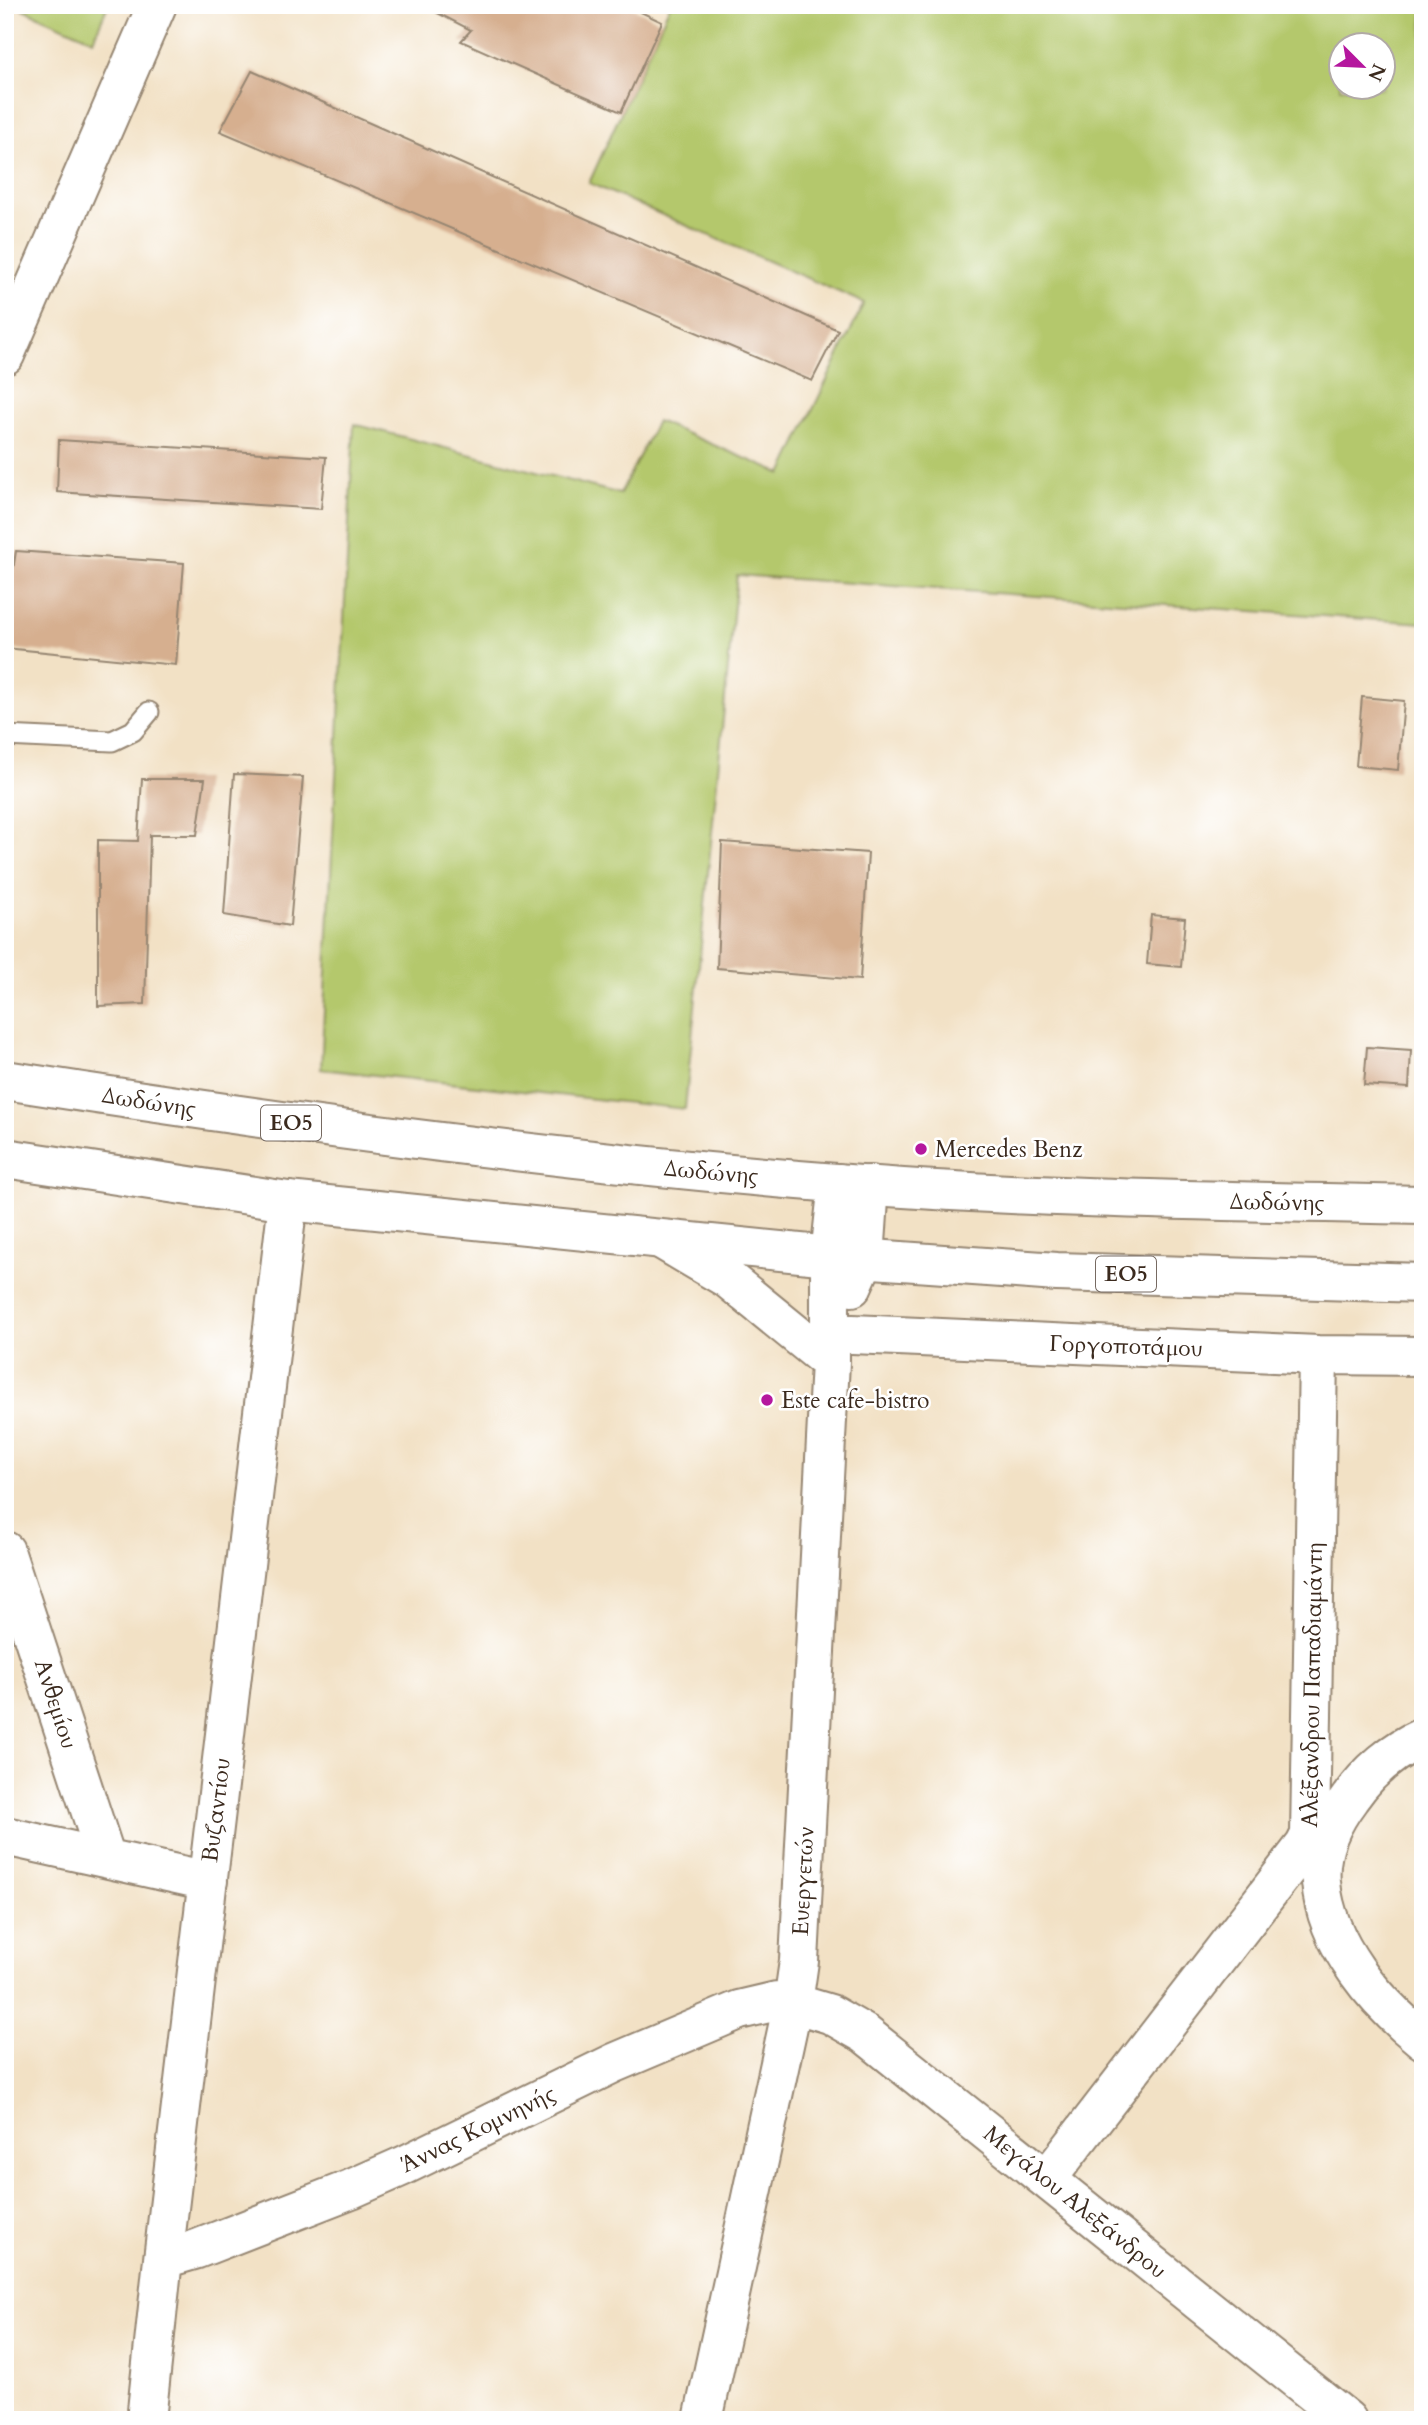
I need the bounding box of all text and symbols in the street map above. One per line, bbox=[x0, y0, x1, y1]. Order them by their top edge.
north arrow bbox=[1326, 32, 1396, 102]
text: N bbox=[1361, 60, 1392, 86]
street label: Δωδώνης bbox=[100, 1079, 198, 1125]
road number: ΕΟ5 bbox=[261, 1106, 321, 1140]
place label: Mercedes Benz bbox=[935, 1134, 1082, 1165]
marker: Mercedes Benz bbox=[913, 1141, 929, 1157]
street label: Δωδώνης bbox=[663, 1152, 760, 1192]
street label: Δωδώνης bbox=[1229, 1186, 1325, 1218]
road number: ΕΟ5 bbox=[1096, 1256, 1156, 1292]
street label: Γοργοποτάμου bbox=[1049, 1328, 1203, 1364]
place label: Este cafe-bistro bbox=[781, 1385, 930, 1416]
marker: Este cafe-bistro bbox=[759, 1392, 775, 1408]
street label: Αλέξανδρου Παπαδιαμάντη bbox=[1294, 1542, 1330, 1828]
street label: Ανθεμίου bbox=[27, 1655, 85, 1753]
street label: Βυζαντίου bbox=[194, 1756, 238, 1864]
street label: Ευεργετών bbox=[785, 1826, 821, 1936]
street label: Άννας Κομνηνής bbox=[395, 2078, 561, 2180]
street label: Μεγάλου Αλεξάνδρου bbox=[977, 2118, 1173, 2286]

